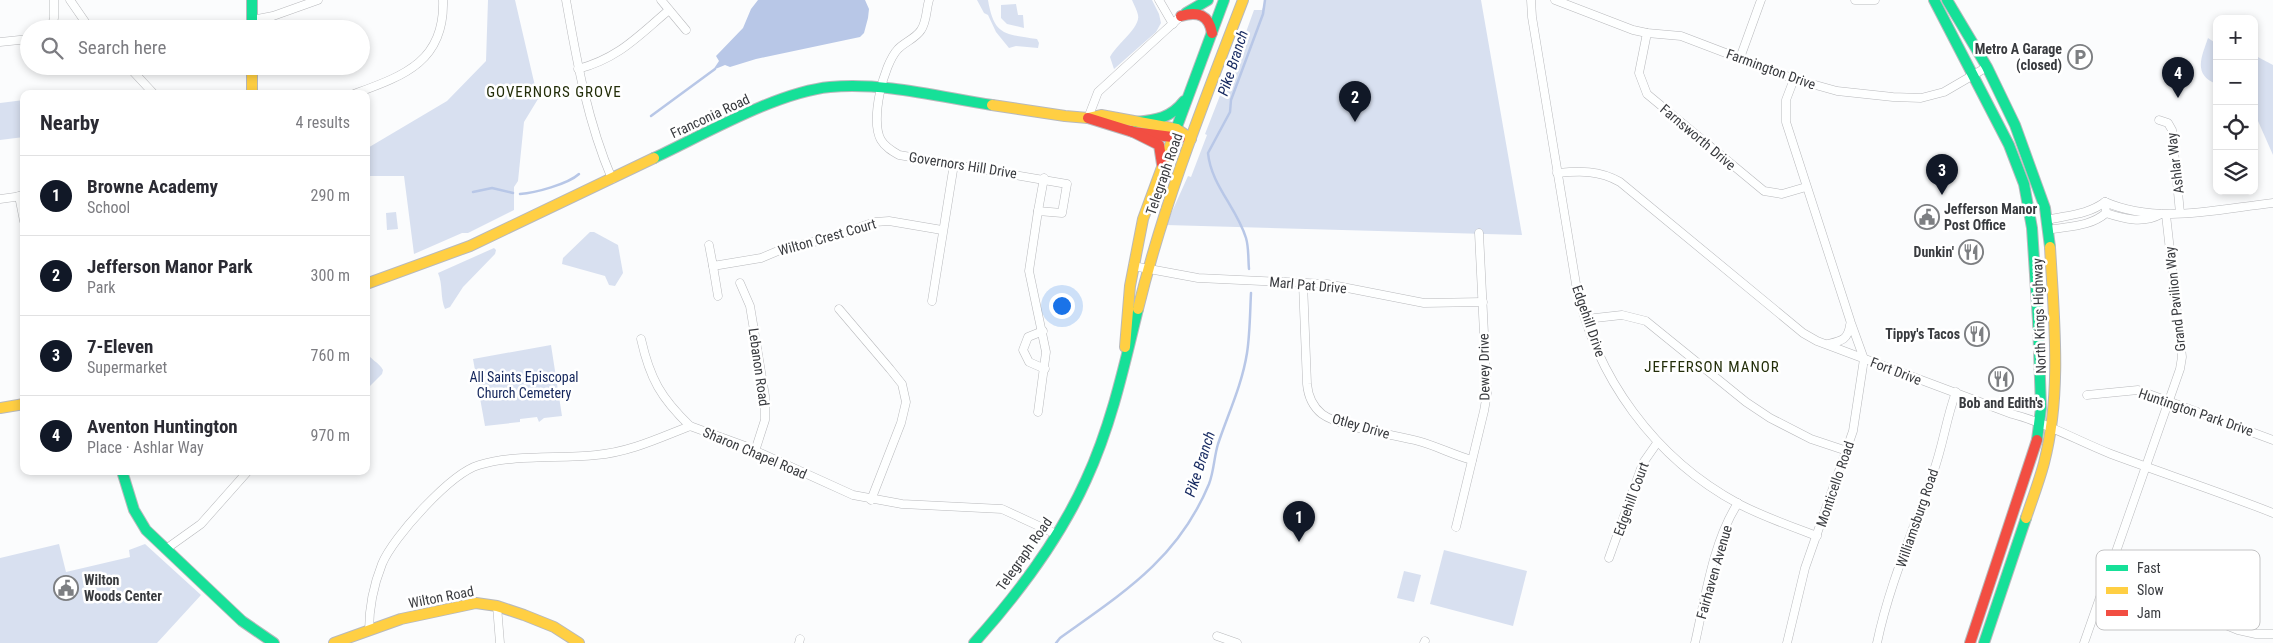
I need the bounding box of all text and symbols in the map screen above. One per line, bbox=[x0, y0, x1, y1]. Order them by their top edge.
map controls bbox=[2213, 15, 2258, 195]
button: + bbox=[2213, 15, 2258, 60]
search box bbox=[20, 20, 370, 75]
water label: Pike Branch bbox=[1214, 28, 1252, 98]
icon: search bbox=[38, 34, 66, 62]
text: Search here bbox=[78, 36, 166, 59]
place label: Metro A Garage (closed) bbox=[1975, 41, 2062, 74]
parking icon: Metro A Garage (closed) bbox=[2067, 44, 2093, 70]
street label: Farmington Drive bbox=[1724, 45, 1818, 93]
pin: 4 bbox=[2162, 57, 2194, 98]
button: − bbox=[2213, 60, 2258, 105]
pin: 2 bbox=[1339, 81, 1371, 122]
district label: GOVERNORS GROVE bbox=[486, 83, 622, 101]
street label: Franconia Road bbox=[668, 91, 752, 141]
street label: Farnsworth Drive bbox=[1657, 101, 1739, 173]
button: locate bbox=[2213, 105, 2258, 150]
text: Nearby bbox=[40, 111, 99, 135]
text: 4 results bbox=[295, 113, 350, 132]
street label: Telegraph Road bbox=[1143, 131, 1185, 217]
street label: Ashlar Way bbox=[2163, 131, 2187, 194]
street label: Governors Hill Drive bbox=[908, 149, 1019, 182]
button: layers bbox=[2213, 150, 2258, 195]
pin: 3 bbox=[1926, 154, 1958, 195]
text: Browne Academy bbox=[87, 175, 218, 198]
text: 1 bbox=[52, 186, 60, 205]
text: 290 m bbox=[311, 186, 350, 205]
text: School bbox=[87, 198, 130, 217]
place label: Jefferson Manor Post Office bbox=[1944, 201, 2037, 233]
public building icon: Jefferson Manor Post Office bbox=[1914, 204, 1940, 230]
street label: Wilton Crest Court bbox=[776, 215, 878, 259]
restaurant icon: Dunkin' bbox=[1958, 239, 1984, 265]
place label: Dunkin' bbox=[1913, 244, 1954, 260]
street label: Grand Pavilion Way bbox=[2162, 245, 2188, 352]
text: Jefferson Manor Park bbox=[87, 255, 253, 278]
street label: North Kings Highway bbox=[2029, 258, 2049, 374]
text: 2 bbox=[52, 266, 60, 285]
text: 300 m bbox=[311, 266, 350, 285]
street label: Marl Pat Drive bbox=[1269, 274, 1348, 296]
text: Park bbox=[87, 278, 116, 297]
street label: Edgehill Drive bbox=[1569, 283, 1609, 359]
your location bbox=[1049, 293, 1075, 319]
restaurant icon: Tippy's Tacos bbox=[1964, 321, 1990, 347]
place label: Tippy's Tacos bbox=[1885, 326, 1960, 342]
street label: Lebanon Road bbox=[746, 327, 772, 407]
street label: Dewey Drive bbox=[1475, 333, 1493, 401]
text: 7-Eleven bbox=[87, 335, 153, 358]
text: 3 bbox=[52, 346, 60, 365]
text: 760 m bbox=[311, 346, 350, 365]
street label: Fort Drive bbox=[1868, 354, 1924, 388]
text: Supermarket bbox=[87, 358, 167, 377]
district label: JEFFERSON MANOR bbox=[1644, 358, 1780, 376]
restaurant icon: Bob and Edith's bbox=[1988, 366, 2014, 392]
park label: All Saints Episcopal Church Cemetery bbox=[469, 369, 579, 401]
street label: Huntington Park Drive bbox=[2136, 385, 2256, 439]
place label: Bob and Edith's bbox=[1959, 395, 2043, 411]
street label: Otley Drive bbox=[1330, 410, 1392, 442]
text: Aventon Huntington bbox=[87, 415, 238, 438]
street label: Sharon Chapel Road bbox=[701, 424, 809, 482]
text: 4 bbox=[52, 426, 60, 445]
text: 970 m bbox=[311, 426, 350, 445]
water label: Pike Branch bbox=[1181, 429, 1219, 499]
text: Place · Ashlar Way bbox=[87, 438, 204, 457]
street label: Monticello Road bbox=[1813, 439, 1857, 529]
street label: Edgehill Court bbox=[1610, 460, 1652, 538]
street label: Williamsburg Road bbox=[1893, 467, 1941, 569]
pin: 1 bbox=[1283, 501, 1315, 542]
street label: Telegraph Road bbox=[993, 514, 1055, 594]
street label: Fairhaven Avenue bbox=[1693, 523, 1735, 621]
legend bbox=[2096, 550, 2260, 630]
text: Fast bbox=[2137, 560, 2161, 576]
place label: Wilton Woods Center bbox=[84, 572, 162, 604]
public building icon: Wilton Woods Center bbox=[53, 575, 79, 601]
text: Slow bbox=[2137, 582, 2164, 598]
street label: Wilton Road bbox=[407, 583, 475, 611]
text: Jam bbox=[2137, 605, 2161, 621]

